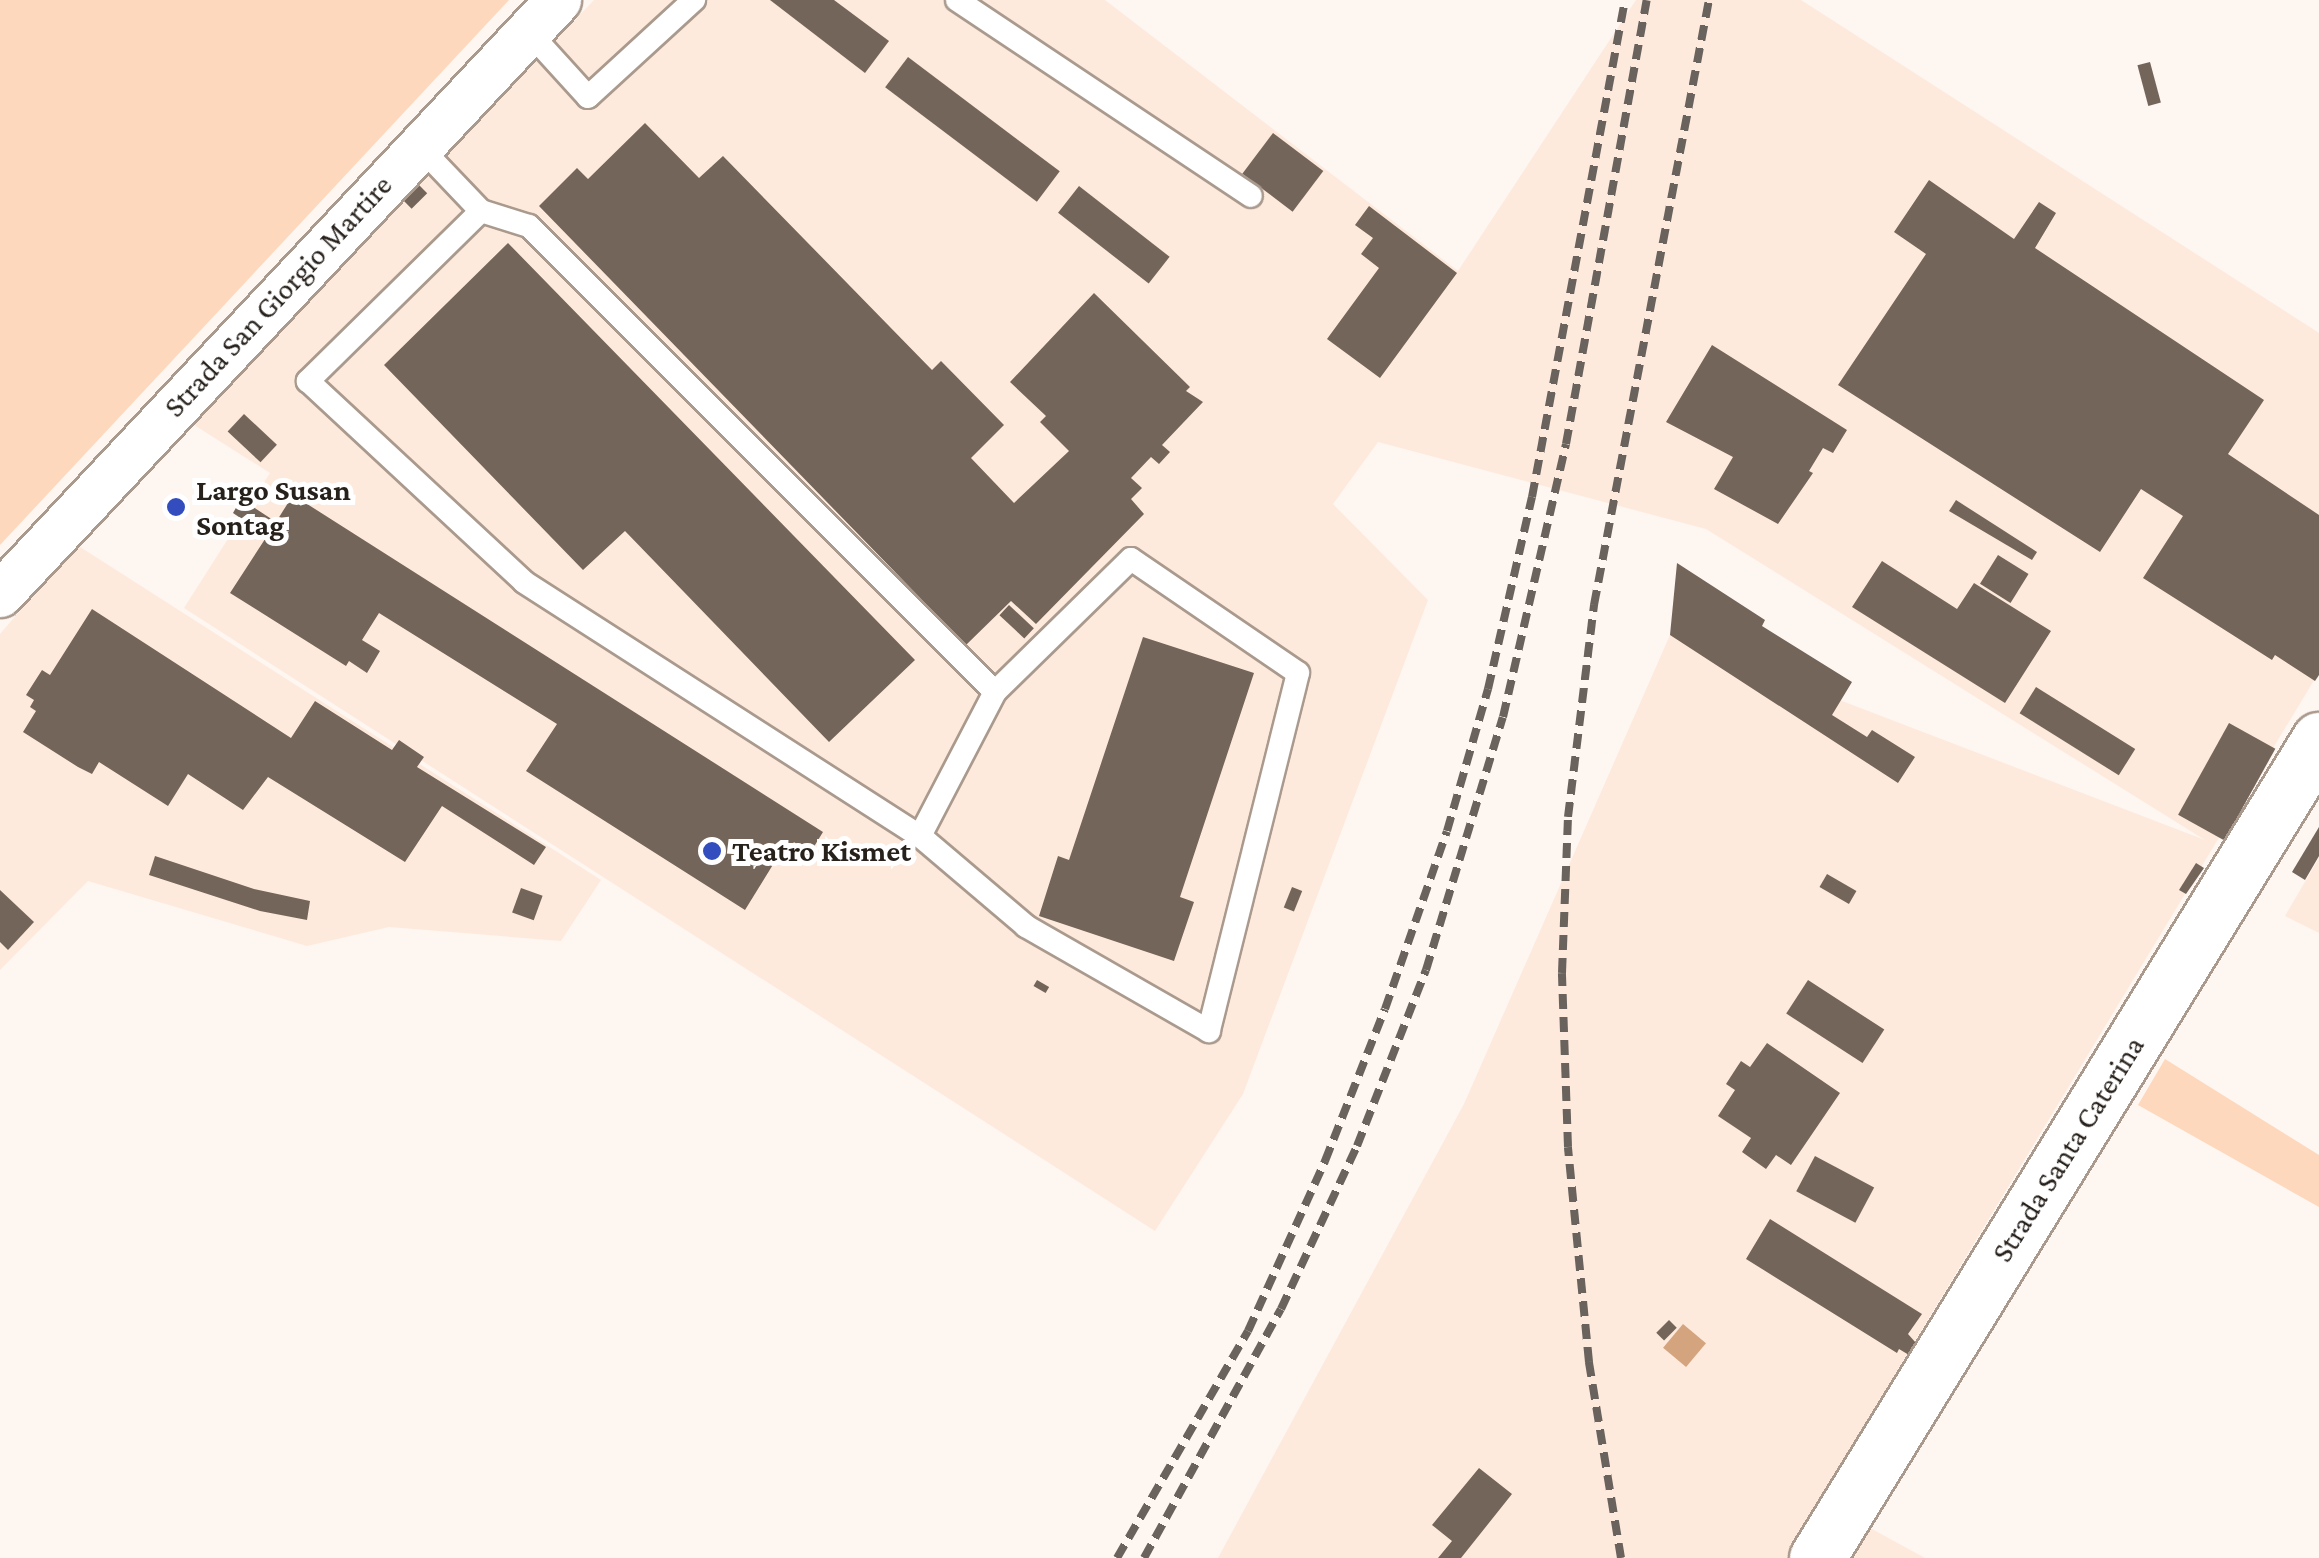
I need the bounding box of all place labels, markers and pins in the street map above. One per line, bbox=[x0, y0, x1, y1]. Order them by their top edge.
place label: Largo Susan Sontag bbox=[196, 472, 351, 542]
marker: Largo Susan Sontag bbox=[165, 496, 187, 518]
place label: Teatro Kismet bbox=[732, 833, 911, 869]
marker: Teatro Kismet bbox=[701, 840, 723, 862]

